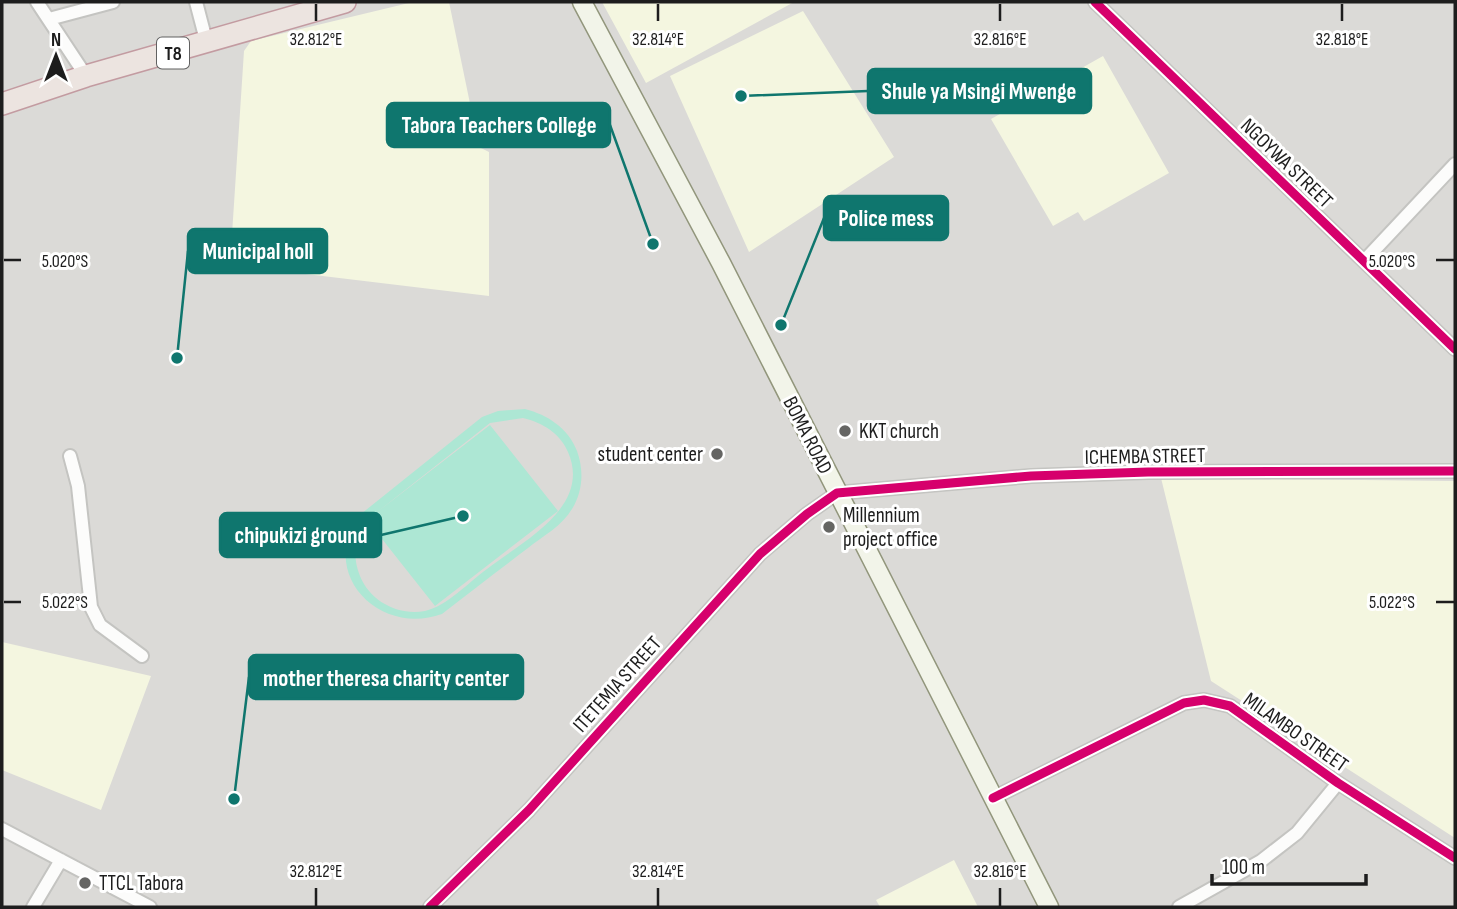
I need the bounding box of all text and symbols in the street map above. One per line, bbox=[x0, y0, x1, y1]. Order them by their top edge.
north arrow bbox=[21, 21, 91, 91]
text: N bbox=[51, 29, 61, 52]
text: 32.812°E bbox=[290, 29, 342, 50]
text: 32.814°E bbox=[632, 29, 684, 50]
text: 32.816°E bbox=[973, 29, 1027, 50]
text: 32.818°E bbox=[1316, 29, 1368, 50]
road number: T8 bbox=[157, 38, 189, 68]
callout: Shule ya Msingi Mwenge bbox=[868, 69, 1091, 113]
text: Shule ya Msingi Mwenge bbox=[882, 78, 1076, 106]
callout: Tabora Teachers College bbox=[387, 103, 610, 147]
text: Tabora Teachers College bbox=[402, 112, 596, 140]
street label: NGOYWA STREET bbox=[1235, 113, 1338, 214]
callout: Police mess bbox=[824, 196, 948, 240]
text: Police mess bbox=[838, 205, 934, 233]
callout: Municipal holl bbox=[188, 229, 327, 273]
text: Municipal holl bbox=[202, 238, 314, 266]
text: 5.020°S bbox=[42, 251, 89, 272]
text: 5.020°S bbox=[1369, 251, 1416, 272]
street label: BOMA ROAD bbox=[777, 392, 838, 478]
place label: KKT church bbox=[859, 419, 939, 444]
marker: KKT church bbox=[837, 423, 853, 439]
place label: student center bbox=[598, 442, 703, 467]
street label: ICHEMBA STREET bbox=[1084, 443, 1206, 470]
marker: student center bbox=[709, 446, 725, 462]
place label: Millennium project office bbox=[843, 503, 938, 552]
callout: chipukizi ground bbox=[220, 513, 381, 557]
marker: Millennium project office bbox=[821, 519, 837, 535]
text: chipukizi ground bbox=[235, 522, 368, 550]
text: 5.022°S bbox=[42, 592, 88, 613]
text: 5.022°S bbox=[1369, 592, 1415, 613]
street label: ITETEMIA STREET bbox=[568, 631, 667, 737]
callout: mother theresa charity center bbox=[249, 655, 523, 699]
text: mother theresa charity center bbox=[263, 665, 509, 693]
street label: MILAMBO STREET bbox=[1239, 687, 1353, 778]
scale bar bbox=[1212, 842, 1366, 886]
text: 100 m bbox=[1222, 855, 1265, 880]
text: 32.812°E bbox=[290, 861, 342, 882]
text: 32.814°E bbox=[632, 861, 684, 882]
text: 32.816°E bbox=[973, 861, 1027, 882]
place label: TTCL Tabora bbox=[99, 871, 184, 896]
marker: TTCL Tabora bbox=[77, 875, 93, 891]

